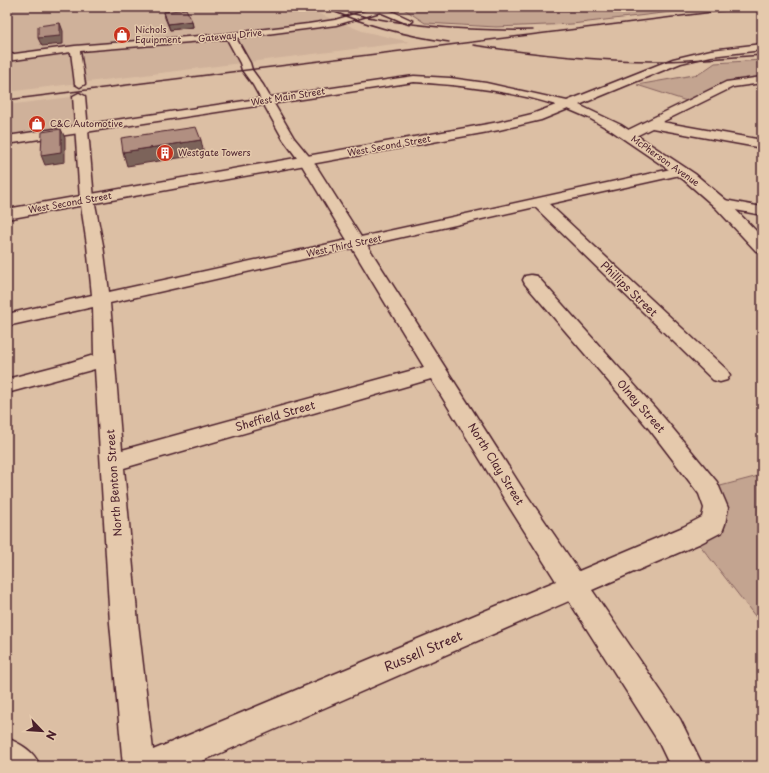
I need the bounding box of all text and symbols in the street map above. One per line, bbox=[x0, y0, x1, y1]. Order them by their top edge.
place label: Nichols Equipment bbox=[135, 22, 182, 46]
shop icon: Nichols Equipment bbox=[112, 25, 132, 45]
street label: Gateway Drive bbox=[197, 25, 263, 45]
street label: West Main Street bbox=[250, 83, 326, 109]
shop icon: C&C Automotive bbox=[27, 114, 47, 134]
place label: C&C Automotive bbox=[50, 116, 123, 130]
street label: West Second Street bbox=[346, 131, 432, 159]
street label: McPherson Avenue bbox=[629, 131, 703, 189]
building icon: Westgate Towers bbox=[155, 143, 175, 163]
place label: Westgate Towers bbox=[178, 145, 251, 159]
street label: West Second Street bbox=[27, 188, 113, 216]
street label: West Third Street bbox=[305, 230, 383, 260]
street label: Phillips Street bbox=[597, 257, 662, 321]
street label: Olney Street bbox=[613, 375, 670, 437]
street label: Sheffield Street bbox=[233, 396, 317, 435]
street label: North Clay Street bbox=[464, 419, 529, 509]
street label: North Benton Street bbox=[101, 428, 126, 537]
street label: Russell Street bbox=[381, 625, 465, 676]
north arrow bbox=[22, 711, 62, 751]
text: N bbox=[42, 728, 61, 743]

